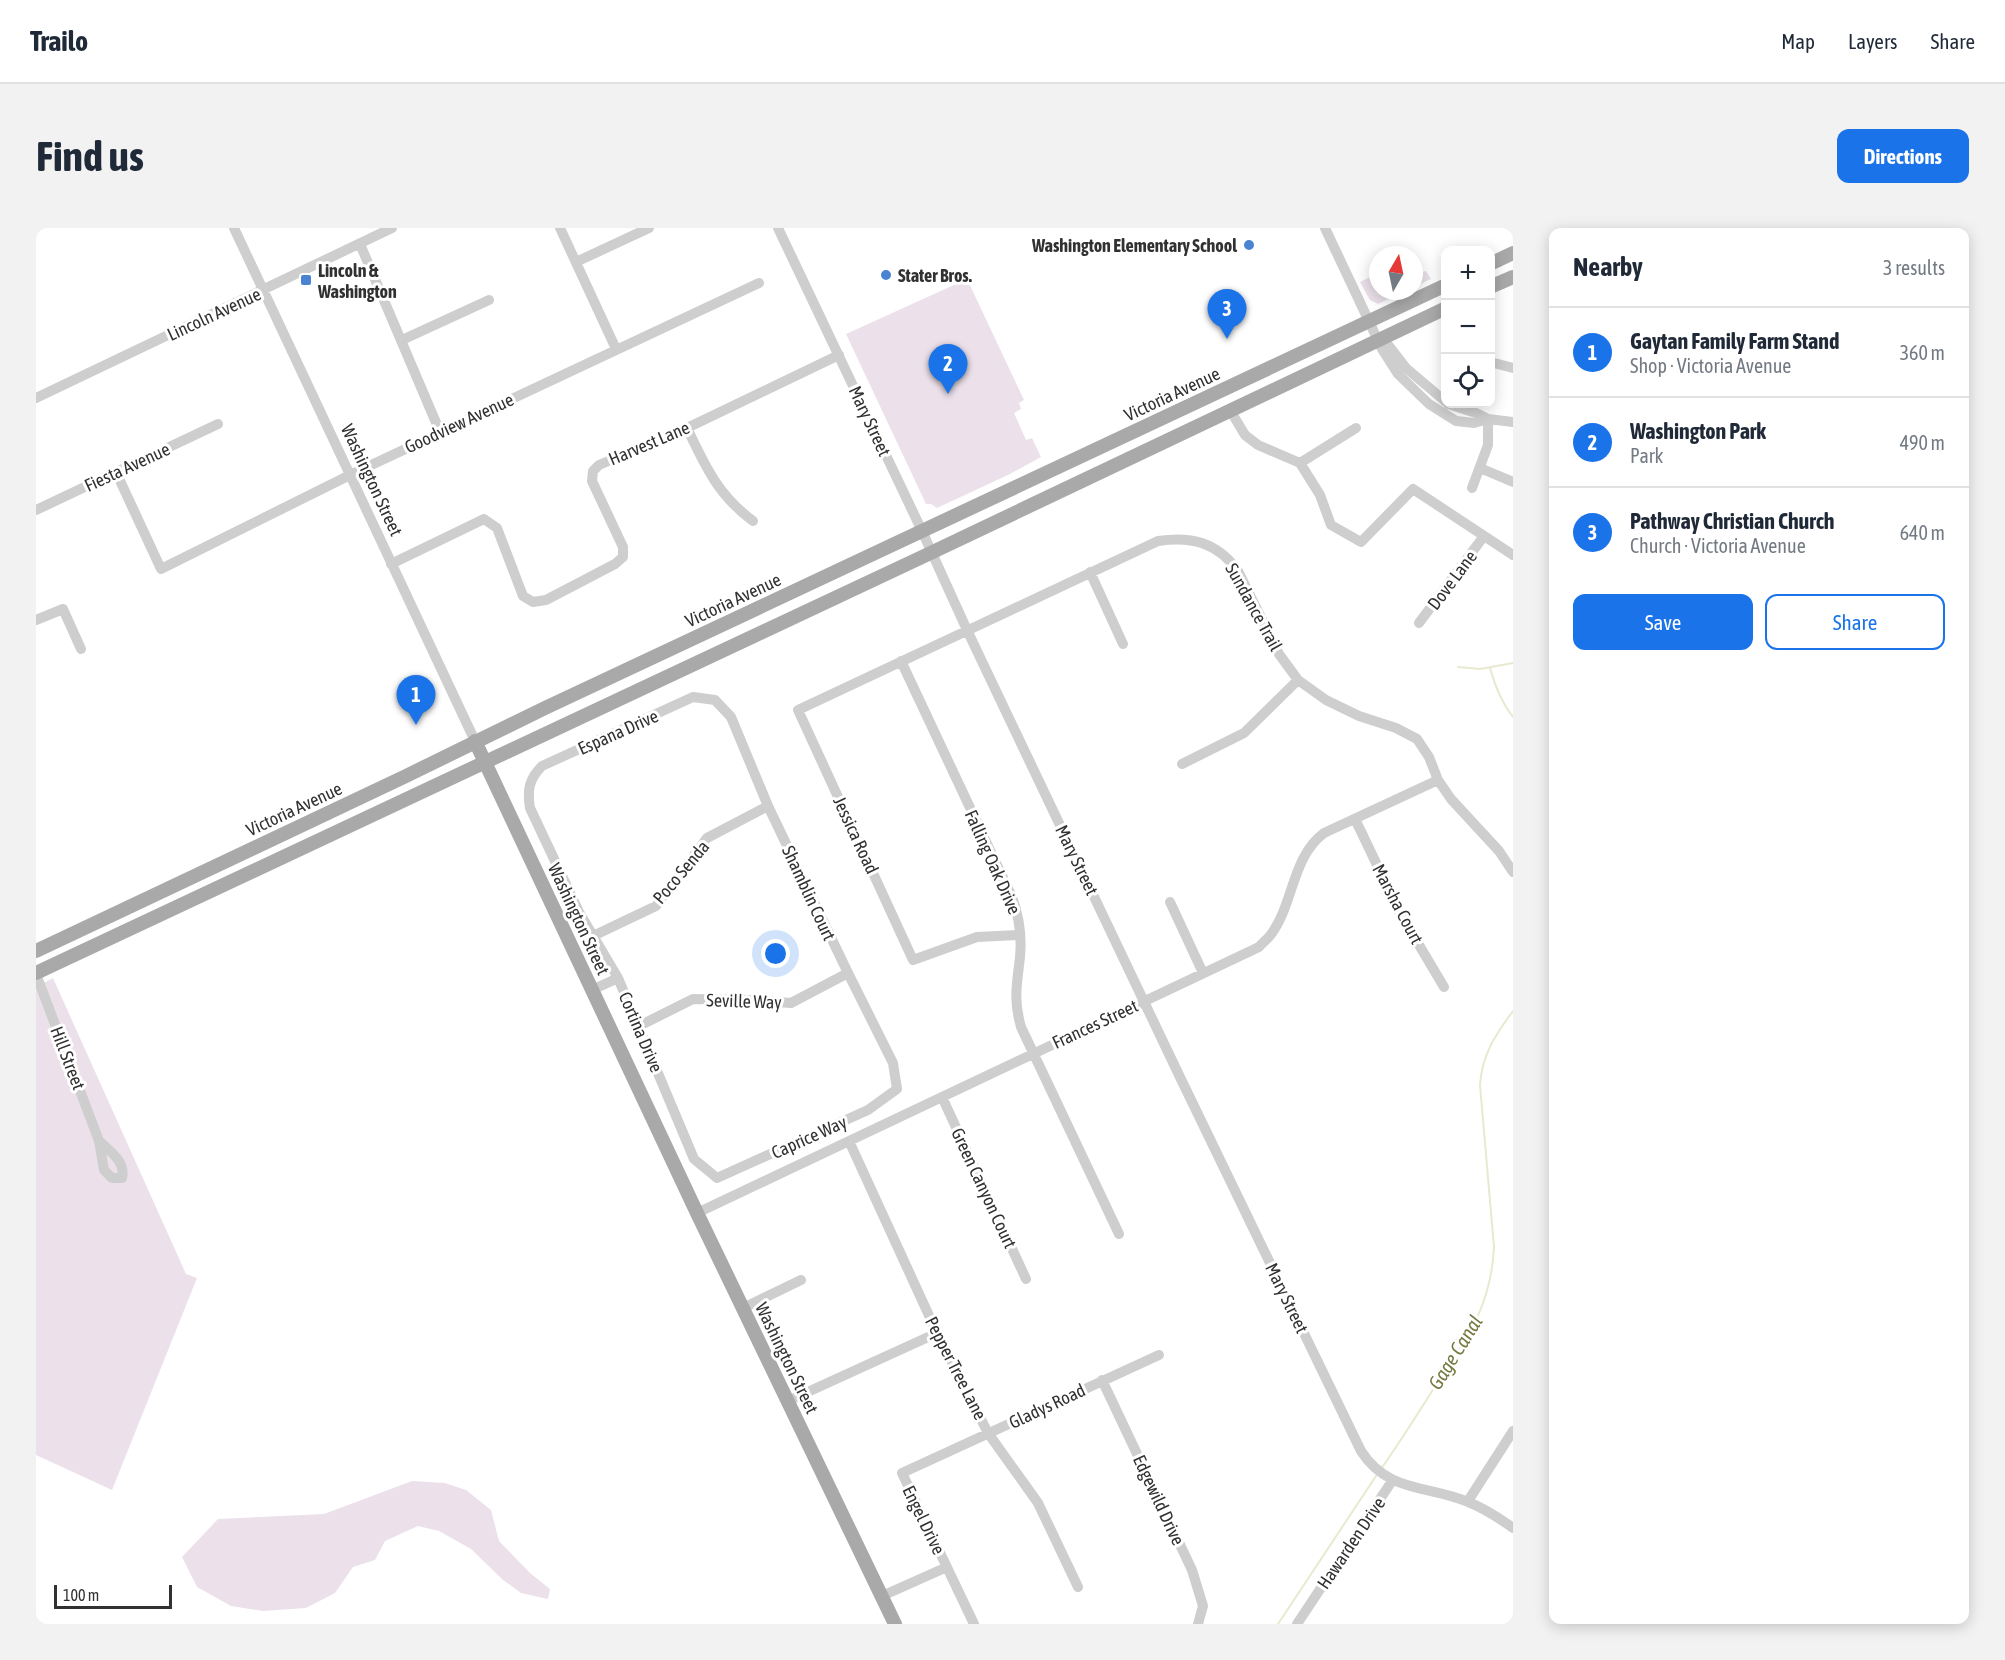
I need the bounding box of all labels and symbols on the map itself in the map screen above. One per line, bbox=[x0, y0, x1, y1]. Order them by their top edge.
place label: Washington Elementary School bbox=[1031, 235, 1237, 256]
marker: Washington Elementary School bbox=[1242, 238, 1256, 252]
north arrow bbox=[1369, 246, 1423, 300]
place label: Lincoln & Washington bbox=[317, 260, 397, 302]
place label: Stater Bros. bbox=[898, 265, 972, 286]
marker: Stater Bros. bbox=[879, 268, 893, 282]
marker: Lincoln & Washington bbox=[299, 273, 313, 287]
street label: Lincoln Avenue bbox=[164, 283, 264, 345]
pin: 3 bbox=[1208, 290, 1246, 339]
pin: 2 bbox=[928, 344, 968, 394]
street label: Victoria Avenue bbox=[1121, 363, 1223, 425]
street label: Mary Street bbox=[845, 383, 895, 459]
street label: Goodview Avenue bbox=[401, 389, 517, 457]
street label: Harvest Lane bbox=[605, 417, 693, 469]
street label: Washington Street bbox=[337, 421, 407, 539]
street label: Fiesta Avenue bbox=[81, 438, 173, 496]
street label: Dove Lane bbox=[1423, 546, 1481, 614]
street label: Sundance Trail bbox=[1221, 560, 1287, 655]
street label: Victoria Avenue bbox=[682, 569, 784, 631]
pin: 1 bbox=[396, 676, 436, 725]
street label: Espana Drive bbox=[575, 705, 661, 759]
street label: Victoria Avenue bbox=[243, 778, 345, 840]
street label: Jessica Road bbox=[829, 793, 883, 877]
street label: Falling Oak Drive bbox=[961, 807, 1025, 917]
street label: Mary Street bbox=[1051, 822, 1103, 898]
street label: Poco Senda bbox=[649, 836, 713, 908]
street label: Shamblin Court bbox=[778, 842, 840, 944]
street label: Washington Street bbox=[544, 860, 614, 978]
street label: Marsha Court bbox=[1368, 861, 1428, 947]
your location bbox=[761, 939, 790, 968]
street label: Cortina Drive bbox=[615, 989, 667, 1075]
street label: Seville Way bbox=[706, 989, 782, 1013]
street label: Frances Street bbox=[1049, 995, 1141, 1053]
street label: Hill Street bbox=[46, 1023, 90, 1093]
street label: Caprice Way bbox=[768, 1111, 850, 1163]
street label: Green Canyon Court bbox=[947, 1125, 1021, 1251]
street label: Mary Street bbox=[1261, 1260, 1313, 1336]
street label: Washington Street bbox=[751, 1299, 823, 1417]
water label: Gage Canal bbox=[1423, 1311, 1487, 1393]
street label: Pepper Tree Lane bbox=[921, 1313, 991, 1423]
street label: Gladys Road bbox=[1005, 1379, 1089, 1433]
street label: Edgewild Drive bbox=[1129, 1452, 1189, 1548]
street label: Engel Drive bbox=[898, 1482, 950, 1558]
street label: Hawarden Drive bbox=[1313, 1493, 1389, 1593]
scale bar bbox=[54, 1582, 172, 1610]

